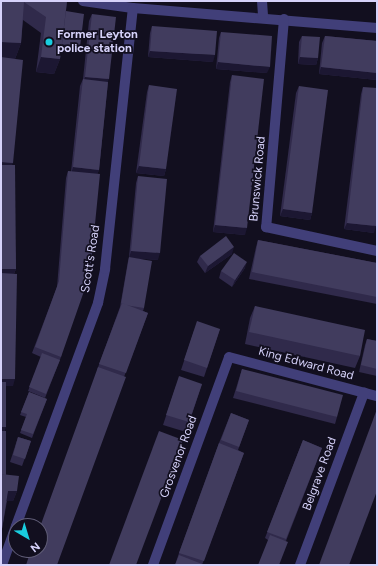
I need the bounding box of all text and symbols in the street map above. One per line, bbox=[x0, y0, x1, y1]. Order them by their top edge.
place label: Former Leyton police station bbox=[57, 28, 138, 56]
marker: Former Leyton police station bbox=[44, 37, 54, 47]
street label: Brunswick Road bbox=[247, 136, 269, 222]
street label: Scott's Road bbox=[79, 224, 103, 294]
street label: King Edward Road bbox=[257, 344, 355, 384]
street label: Grosvenor Road bbox=[157, 414, 201, 500]
street label: Belgrave Road bbox=[300, 435, 340, 513]
north arrow bbox=[8, 518, 48, 558]
text: N bbox=[28, 539, 42, 555]

